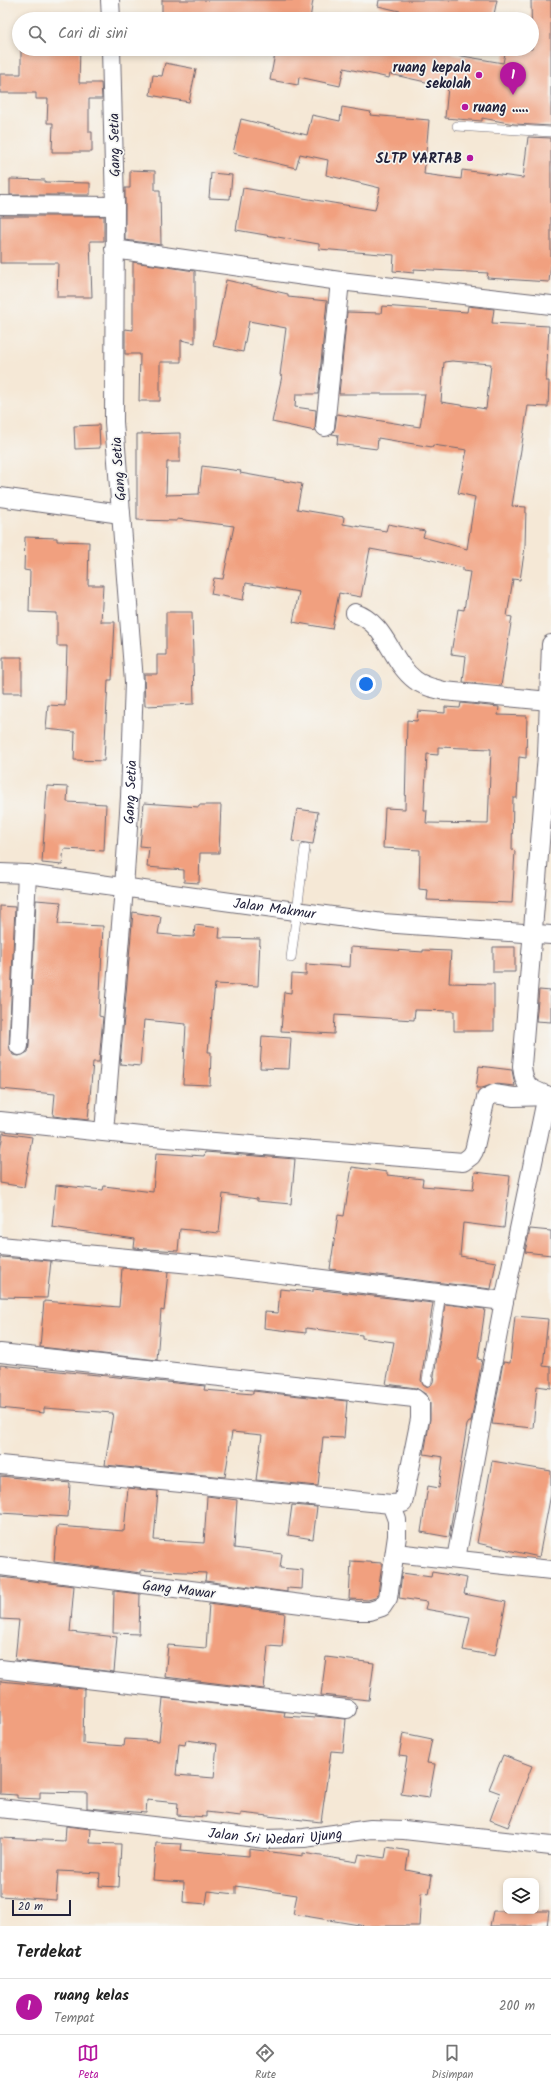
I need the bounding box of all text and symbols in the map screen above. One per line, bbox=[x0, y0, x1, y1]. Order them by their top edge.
search box bbox=[12, 12, 539, 56]
text: Cari di sini bbox=[58, 22, 127, 46]
icon: search bbox=[26, 23, 48, 45]
place label: ruang kepala sekolah bbox=[393, 57, 471, 95]
pin: 1 bbox=[500, 62, 526, 95]
marker: ruang kepala sekolah bbox=[474, 70, 484, 80]
place label: ruang ..... bbox=[473, 97, 528, 119]
marker: ruang ..... bbox=[460, 102, 470, 112]
street label: Gang Setia bbox=[103, 113, 127, 177]
place label: SLTP YARTAB bbox=[376, 148, 462, 170]
marker: SLTP YARTAB bbox=[465, 153, 475, 163]
street label: Gang Setia bbox=[106, 436, 132, 502]
your location bbox=[356, 674, 376, 694]
street label: Gang Setia bbox=[118, 760, 143, 825]
street label: Jalan Makmur bbox=[232, 893, 318, 926]
street label: Gang Mawar bbox=[141, 1575, 218, 1606]
street label: Jalan Sri Wedari Ujung bbox=[207, 1822, 344, 1851]
map controls bbox=[503, 1878, 539, 1914]
button: layers bbox=[503, 1878, 539, 1914]
scale bar bbox=[12, 1898, 71, 1917]
text: 20 m bbox=[18, 1898, 43, 1916]
text: Terdekat bbox=[16, 1939, 82, 1966]
text: ruang kelas bbox=[54, 1984, 129, 2008]
text: 1 bbox=[27, 1996, 31, 2017]
text: 200 m bbox=[499, 1996, 535, 2017]
text: Tempat bbox=[54, 2008, 95, 2029]
tab: Peta bbox=[77, 2042, 99, 2084]
tab: Rute bbox=[254, 2042, 276, 2084]
tab: Disimpan bbox=[431, 2042, 473, 2084]

